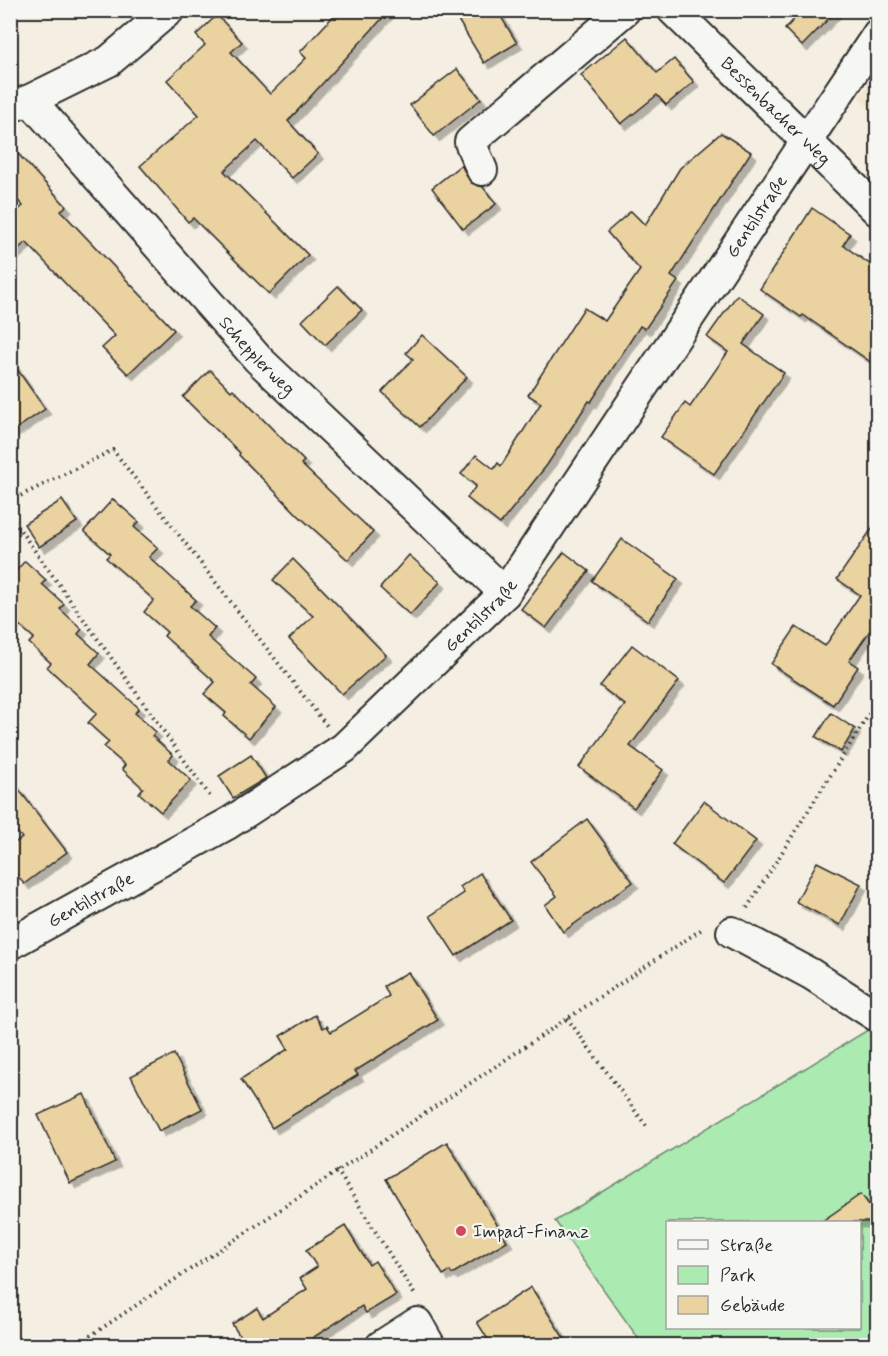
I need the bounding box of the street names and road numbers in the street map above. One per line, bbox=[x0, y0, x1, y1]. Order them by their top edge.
street label: Bessenbacher Weg bbox=[715, 52, 835, 172]
street label: Gentilstraße bbox=[721, 170, 794, 263]
street label: Schepplerweg bbox=[213, 312, 300, 402]
street label: Gentilstraße bbox=[439, 575, 524, 658]
street label: Gentilstraße bbox=[44, 867, 138, 934]

